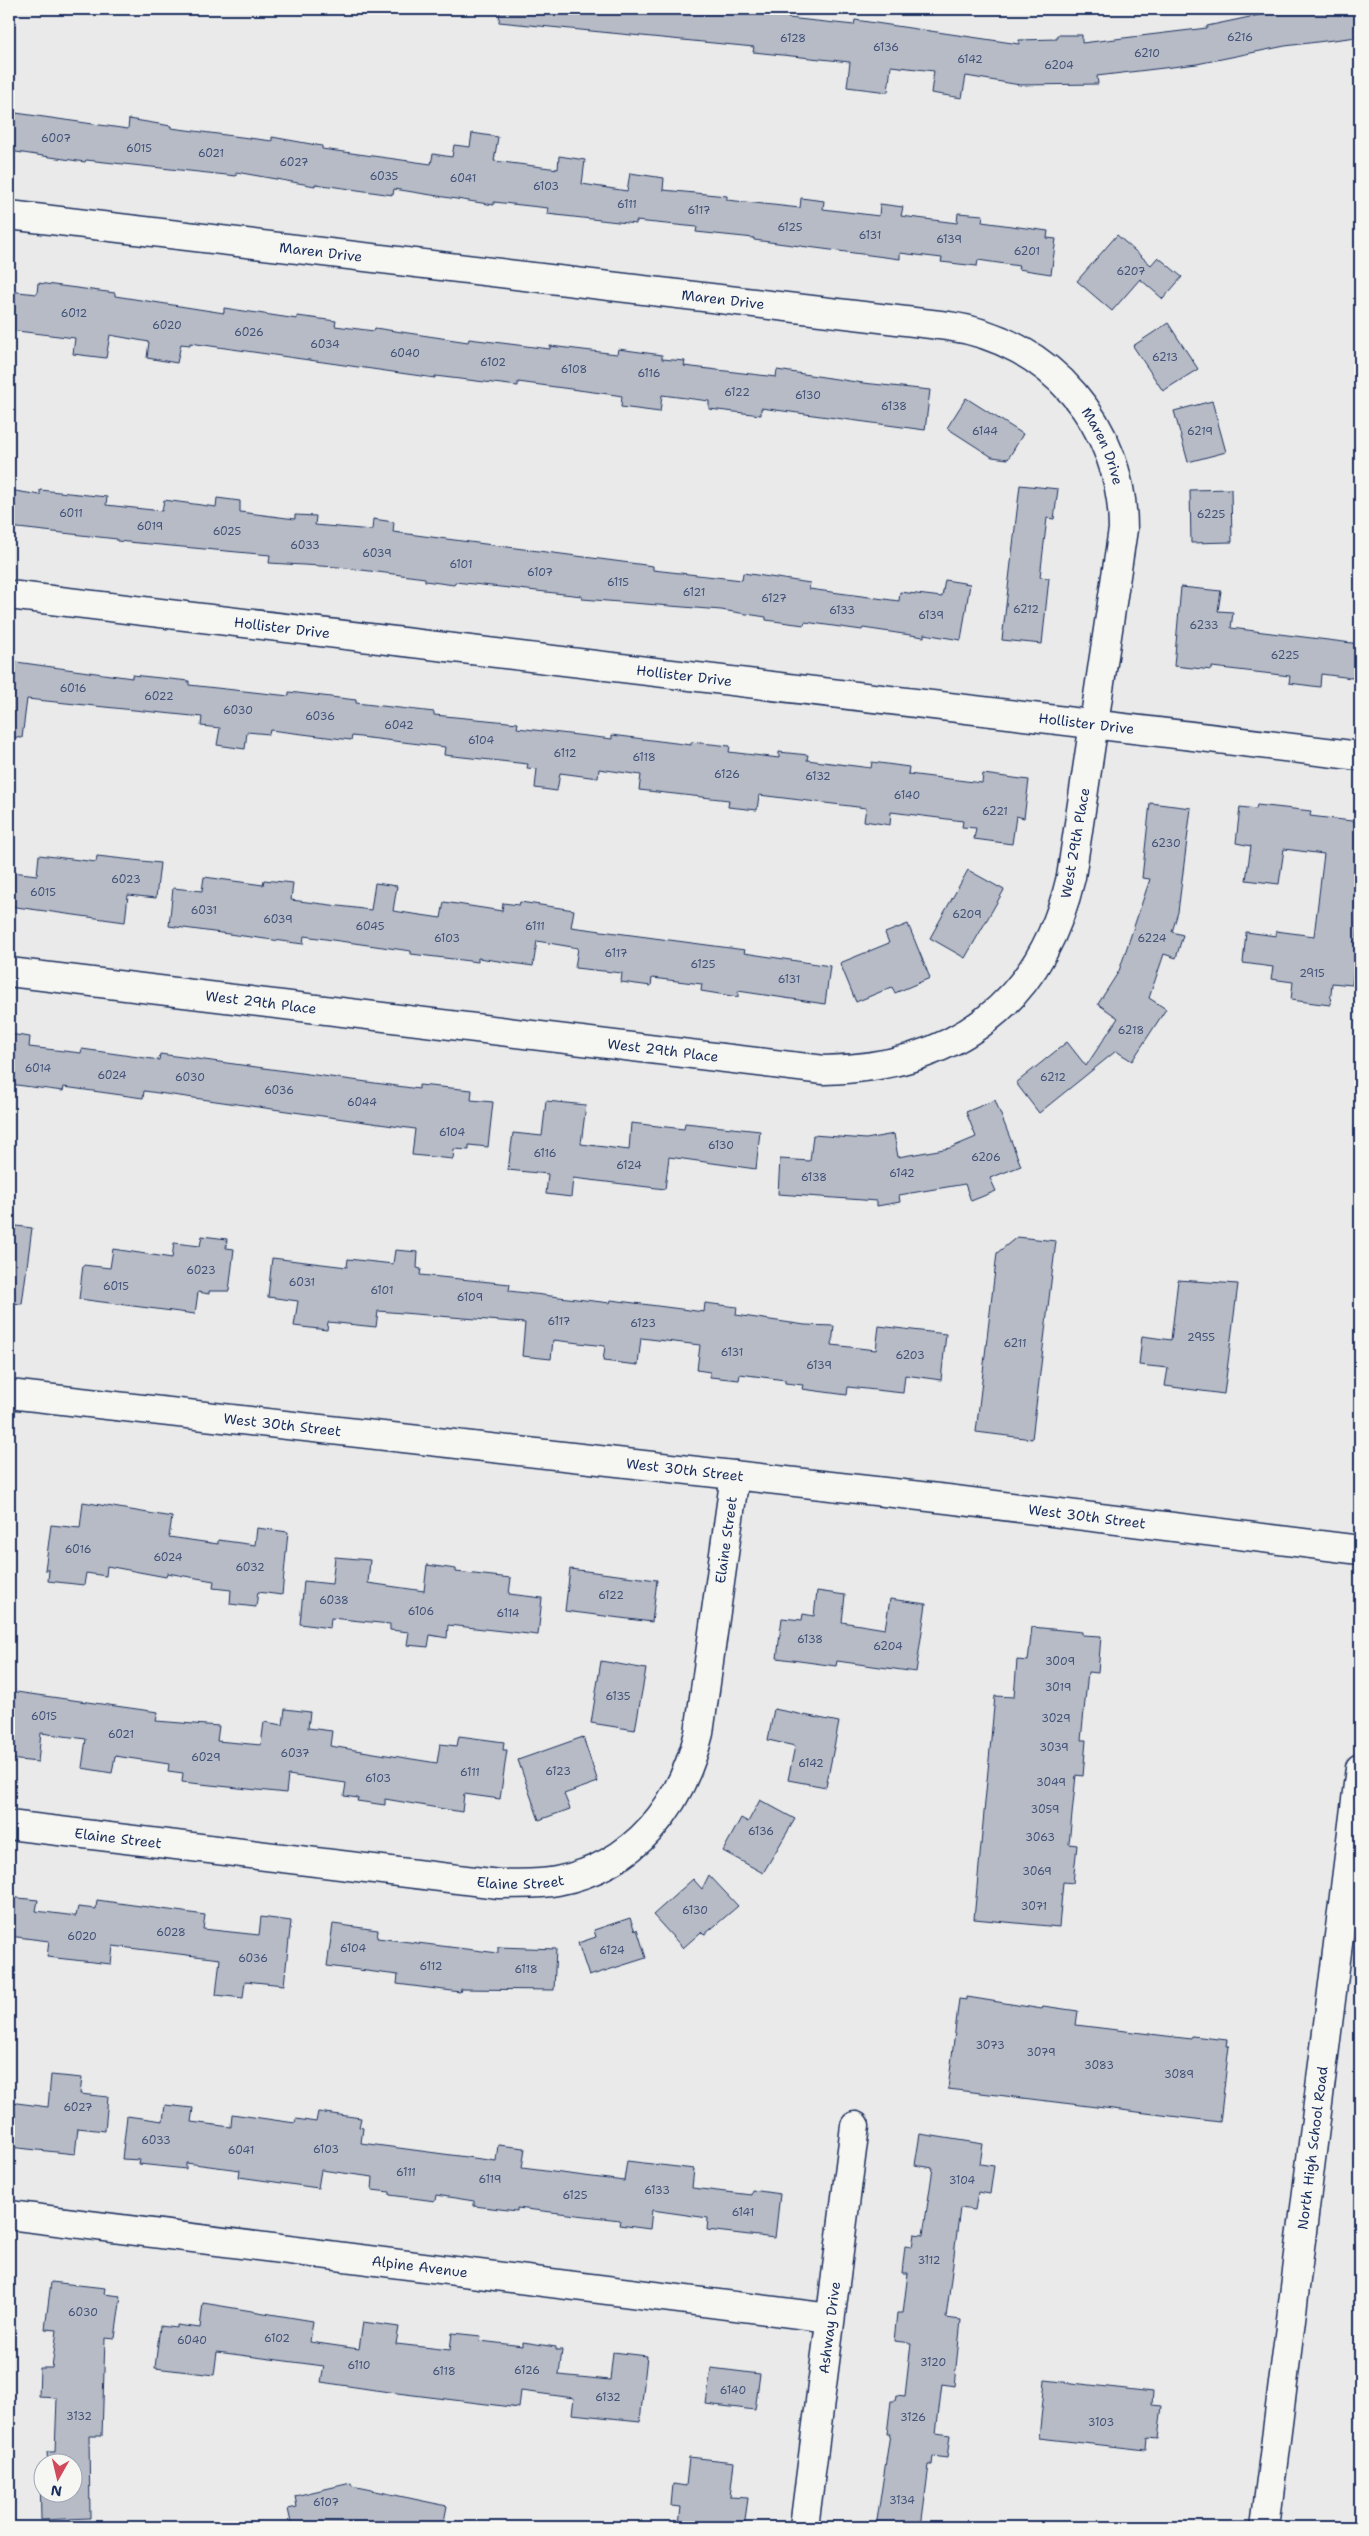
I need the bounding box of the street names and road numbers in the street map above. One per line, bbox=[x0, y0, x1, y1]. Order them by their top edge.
street label: Maren Drive bbox=[278, 238, 363, 266]
street label: Maren Drive bbox=[681, 286, 766, 313]
street label: Maren Drive bbox=[1078, 404, 1127, 487]
street label: Hollister Drive bbox=[233, 613, 331, 642]
street label: Hollister Drive bbox=[635, 661, 733, 690]
street label: Hollister Drive bbox=[1037, 709, 1135, 738]
street label: West 29th Place bbox=[1056, 786, 1094, 900]
street label: West 29th Place bbox=[204, 986, 318, 1018]
street label: West 29th Place bbox=[606, 1034, 720, 1066]
street label: West 30th Street bbox=[223, 1409, 342, 1440]
street label: West 30th Street bbox=[625, 1454, 745, 1485]
street label: Elaine Street bbox=[711, 1495, 741, 1585]
street label: West 30th Street bbox=[1027, 1500, 1147, 1532]
street label: Elaine Street bbox=[74, 1824, 163, 1852]
street label: Elaine Street bbox=[476, 1871, 566, 1893]
street label: North High School Road bbox=[1293, 2065, 1332, 2231]
street label: Alpine Avenue bbox=[371, 2252, 469, 2281]
street label: Ashway Drive bbox=[815, 2280, 844, 2375]

